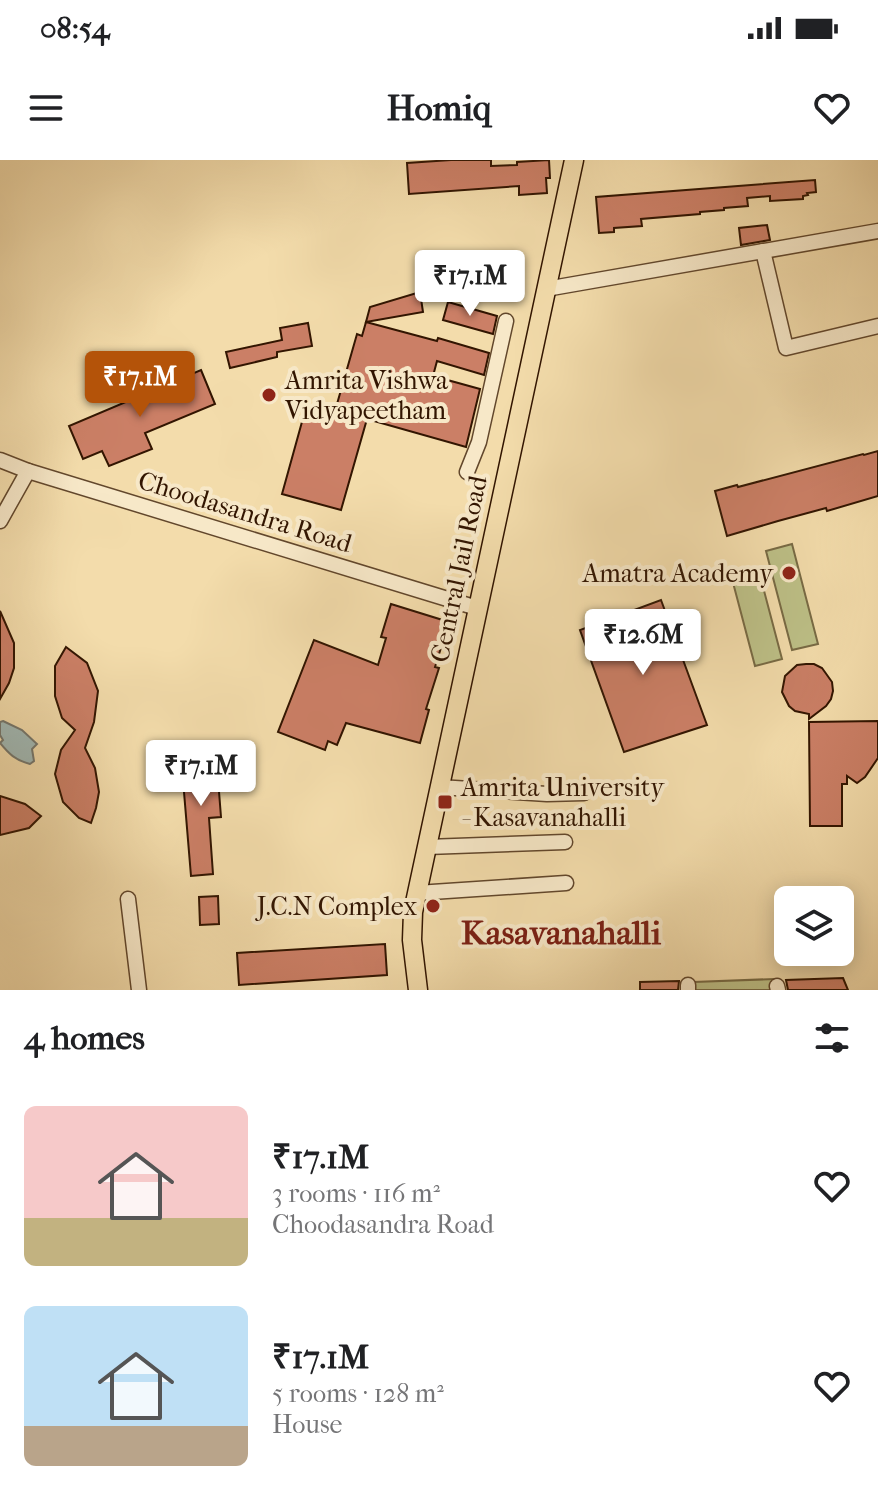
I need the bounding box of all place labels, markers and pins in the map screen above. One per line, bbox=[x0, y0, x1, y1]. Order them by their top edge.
pin: ₹17.1M bbox=[405, 250, 535, 318]
pin: ₹17.1M bbox=[75, 351, 205, 419]
place label: Amrita Vishwa Vidyapeetham bbox=[284, 365, 449, 426]
marker: Amrita Vishwa Vidyapeetham bbox=[260, 386, 278, 404]
place label: Amatra Academy bbox=[582, 558, 774, 589]
marker: Amatra Academy bbox=[780, 564, 798, 582]
pin: ₹12.6M bbox=[578, 609, 708, 677]
pin: ₹17.1M bbox=[136, 740, 266, 808]
place label: Amrita University - Kasavanahalli bbox=[460, 772, 665, 833]
marker: Amrita University - Kasavanahalli bbox=[436, 793, 454, 811]
place label: J.C.N Complex bbox=[255, 891, 417, 922]
marker: J.C.N Complex bbox=[424, 897, 442, 915]

